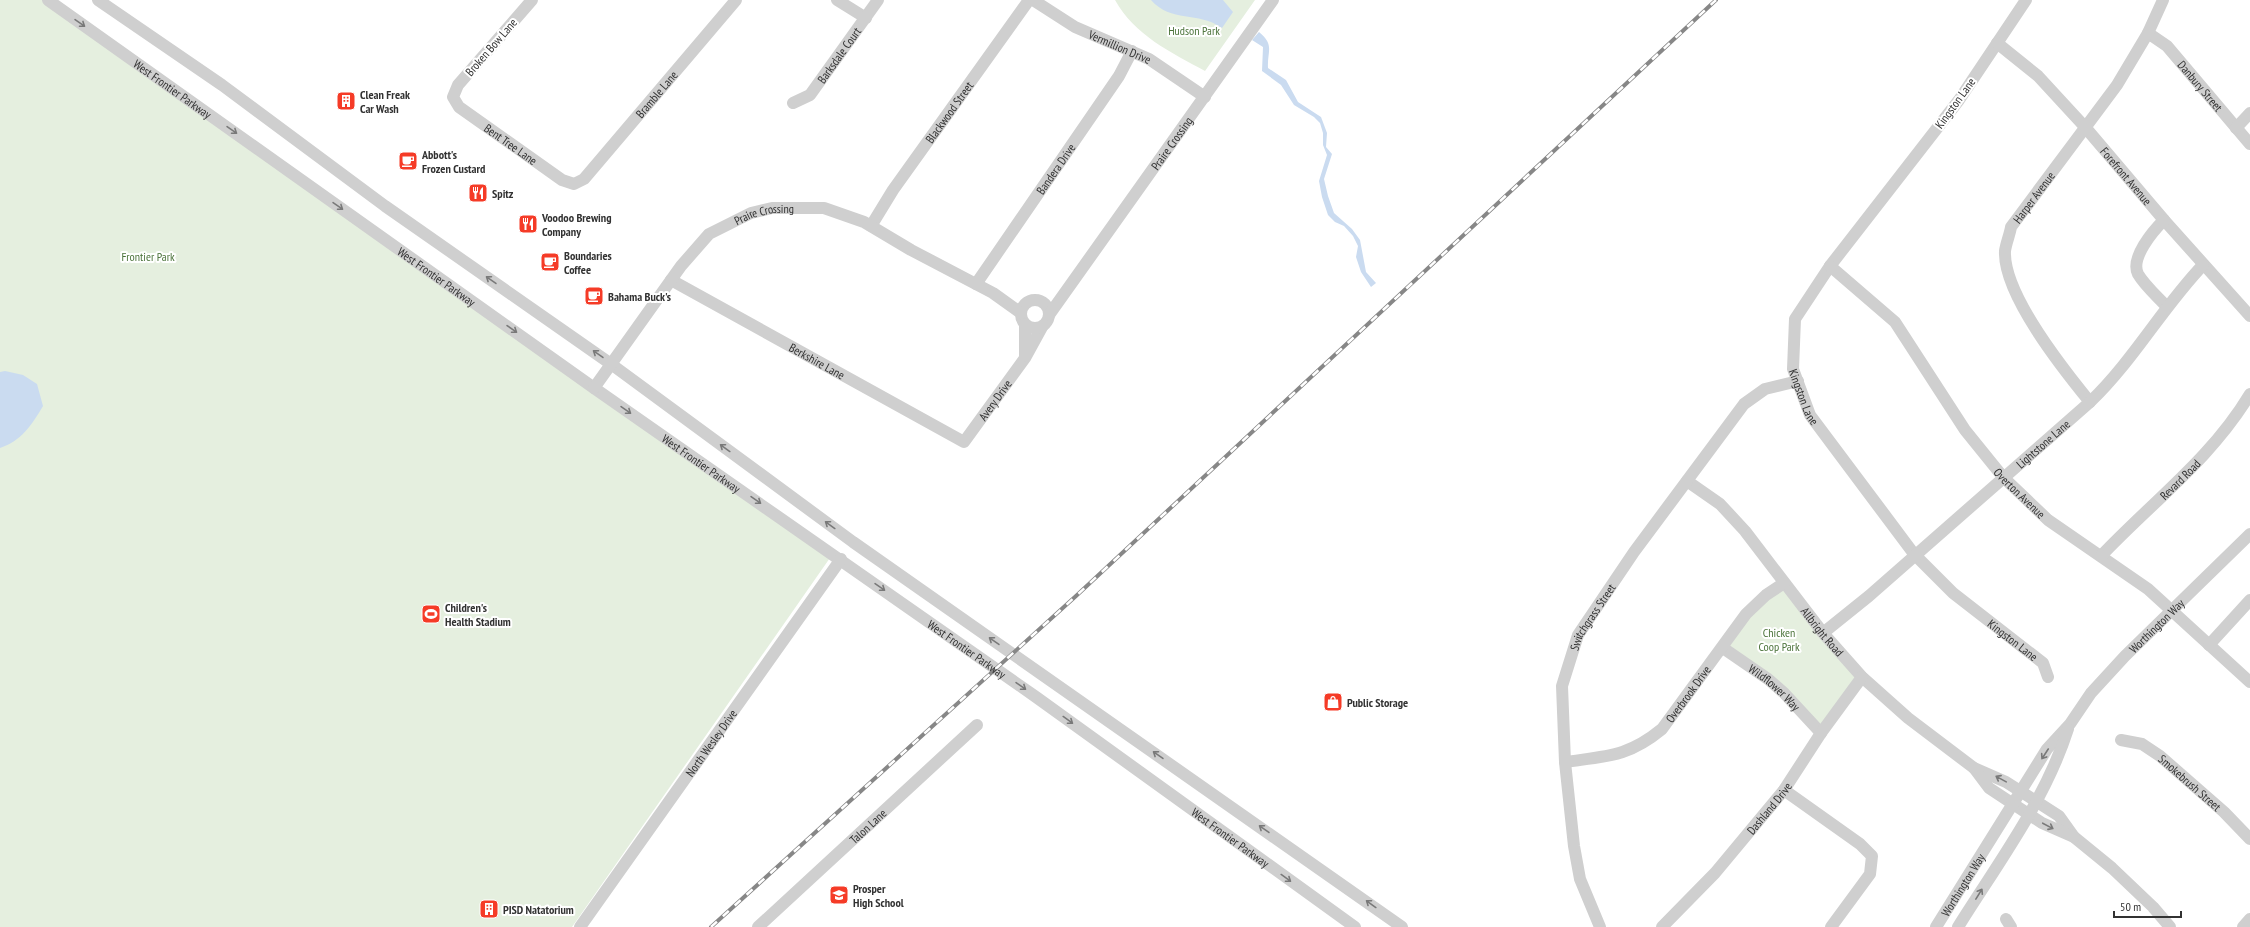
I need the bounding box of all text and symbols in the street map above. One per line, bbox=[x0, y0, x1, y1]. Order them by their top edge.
street label: Broken Bow Lane bbox=[462, 15, 520, 79]
one-way arrow bbox=[74, 19, 85, 27]
park label: Hudson Park bbox=[1168, 23, 1220, 38]
street label: Barksdale Court bbox=[814, 24, 864, 86]
street label: Vermillion Drive bbox=[1086, 26, 1154, 67]
street label: West Frontier Parkway bbox=[131, 56, 215, 122]
street label: Danbury Street bbox=[2175, 57, 2227, 115]
street label: Bramble Lane bbox=[632, 67, 680, 121]
street label: Kingston Lane bbox=[1932, 75, 1978, 131]
street label: Blackwood Street bbox=[922, 78, 976, 146]
place label: Clean Freak Car Wash bbox=[360, 87, 410, 116]
building icon: Clean Freak Car Wash bbox=[335, 90, 357, 112]
street label: Praire Crossing bbox=[1147, 114, 1195, 173]
street label: Bent Tree Lane bbox=[482, 120, 540, 168]
one-way arrow bbox=[226, 126, 237, 134]
street label: Bandera Drive bbox=[1033, 140, 1078, 197]
street label: Forefront Avenue bbox=[2098, 144, 2155, 208]
place label: Abbott's Frozen Custard bbox=[421, 147, 485, 176]
cafe icon: Abbott's Frozen Custard bbox=[397, 150, 419, 172]
street label: Harper Avenue bbox=[2009, 168, 2058, 226]
restaurant icon: Spitz bbox=[467, 182, 489, 204]
place label: Spitz bbox=[492, 186, 514, 201]
one-way arrow bbox=[332, 201, 343, 210]
street label: Praire Crossing bbox=[731, 201, 794, 228]
place label: Voodoo Brewing Company bbox=[541, 210, 612, 239]
restaurant icon: Voodoo Brewing Company bbox=[517, 213, 539, 235]
street label: West Frontier Parkway bbox=[395, 243, 479, 309]
place label: Boundaries Coffee bbox=[564, 248, 612, 277]
park label: Frontier Park bbox=[121, 249, 175, 264]
cafe icon: Boundaries Coffee bbox=[539, 251, 561, 273]
one-way arrow bbox=[486, 276, 497, 284]
cafe icon: Bahama Buck's bbox=[583, 285, 605, 307]
place label: Bahama Buck's bbox=[608, 289, 671, 304]
one-way arrow bbox=[507, 325, 518, 333]
street label: Berkshire Lane bbox=[787, 339, 848, 382]
one-way arrow bbox=[592, 350, 603, 358]
street label: Kingston Lane bbox=[1786, 367, 1822, 428]
street label: Avery Drive bbox=[975, 376, 1015, 423]
one-way arrow bbox=[621, 406, 632, 414]
street label: Lightstone Lane bbox=[2013, 416, 2073, 471]
street label: West Frontier Parkway bbox=[659, 431, 744, 496]
one-way arrow bbox=[720, 443, 731, 452]
street label: Revard Road bbox=[2156, 456, 2203, 502]
street label: Overton Avenue bbox=[1991, 465, 2049, 521]
one-way arrow bbox=[750, 496, 761, 504]
one-way arrow bbox=[825, 520, 836, 529]
street label: Switchgrass Street bbox=[1566, 580, 1619, 652]
one-way arrow bbox=[874, 583, 885, 591]
street label: Worthington Way bbox=[2125, 595, 2187, 656]
place label: Children's Health Stadium bbox=[445, 600, 511, 629]
sports icon: Children's Health Stadium bbox=[420, 603, 442, 625]
street label: Allbright Road bbox=[1798, 604, 1847, 659]
street label: West Frontier Parkway bbox=[925, 616, 1010, 682]
street label: Kingston Lane bbox=[1985, 616, 2041, 664]
park label: Chicken Coop Park bbox=[1758, 625, 1800, 654]
one-way arrow bbox=[989, 637, 1000, 645]
street label: Wildflower Way bbox=[1746, 661, 1804, 714]
street label: Overbrook Drive bbox=[1662, 662, 1714, 725]
one-way arrow bbox=[1015, 682, 1026, 690]
shop icon: Public Storage bbox=[1322, 691, 1344, 713]
place label: Public Storage bbox=[1347, 695, 1408, 710]
street label: North Wesley Drive bbox=[682, 706, 740, 779]
one-way arrow bbox=[1062, 715, 1073, 724]
one-way arrow bbox=[2040, 748, 2049, 759]
one-way arrow bbox=[1152, 751, 1163, 759]
street label: Smokebrush Street bbox=[2156, 751, 2225, 814]
one-way arrow bbox=[1995, 775, 2007, 783]
street label: Dashland Drive bbox=[1743, 779, 1795, 837]
street label: West Frontier Parkway bbox=[1189, 804, 1273, 871]
street label: Talon Lane bbox=[846, 805, 889, 847]
one-way arrow bbox=[2041, 823, 2053, 830]
one-way arrow bbox=[1259, 825, 1270, 833]
street label: Worthington Way bbox=[1937, 850, 1988, 919]
one-way arrow bbox=[1281, 874, 1292, 882]
place label: Prosper High School bbox=[853, 881, 904, 910]
school or university icon: Prosper High School bbox=[828, 884, 850, 906]
one-way arrow bbox=[1975, 888, 1983, 900]
scale bar bbox=[2114, 893, 2181, 919]
building icon: PISD Natatorium bbox=[478, 898, 500, 920]
text: 50 m bbox=[2120, 899, 2141, 914]
one-way arrow bbox=[1365, 900, 1376, 908]
place label: PISD Natatorium bbox=[503, 902, 574, 917]

